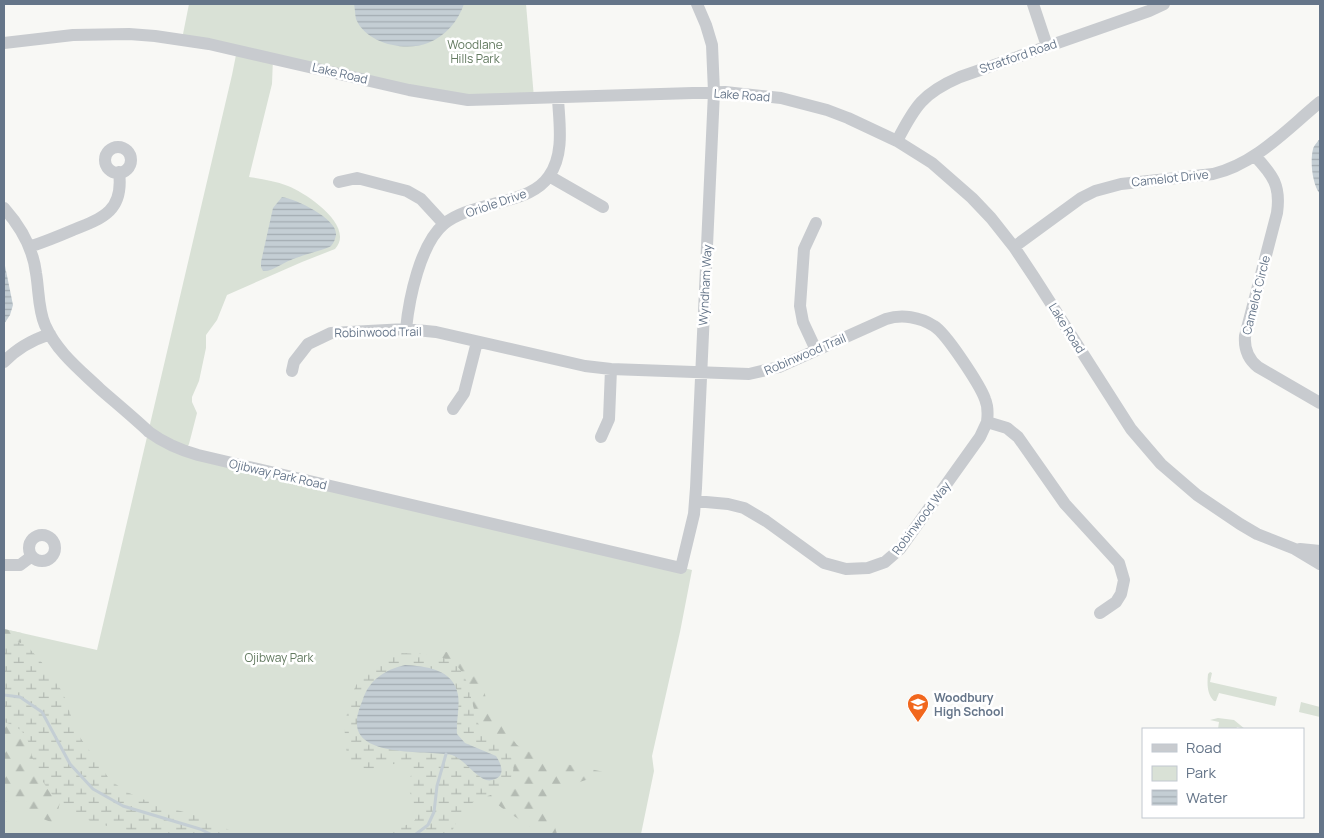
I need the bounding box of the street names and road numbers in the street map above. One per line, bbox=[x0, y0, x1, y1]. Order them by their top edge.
street label: Stratford Road bbox=[977, 35, 1059, 77]
street label: Lake Road bbox=[311, 58, 369, 88]
street label: Lake Road bbox=[713, 85, 771, 105]
street label: Camelot Drive bbox=[1131, 165, 1209, 191]
street label: Oriole Drive bbox=[463, 185, 529, 221]
street label: Wyndham Way bbox=[694, 243, 716, 326]
street label: Camelot Circle bbox=[1238, 253, 1274, 337]
street label: Lake Road bbox=[1045, 300, 1089, 356]
street label: Robinwood Trail bbox=[334, 323, 422, 341]
street label: Robinwood Trail bbox=[762, 329, 848, 379]
street label: Ojibway Park Road bbox=[227, 454, 329, 494]
street label: Robinwood Way bbox=[888, 477, 955, 558]

